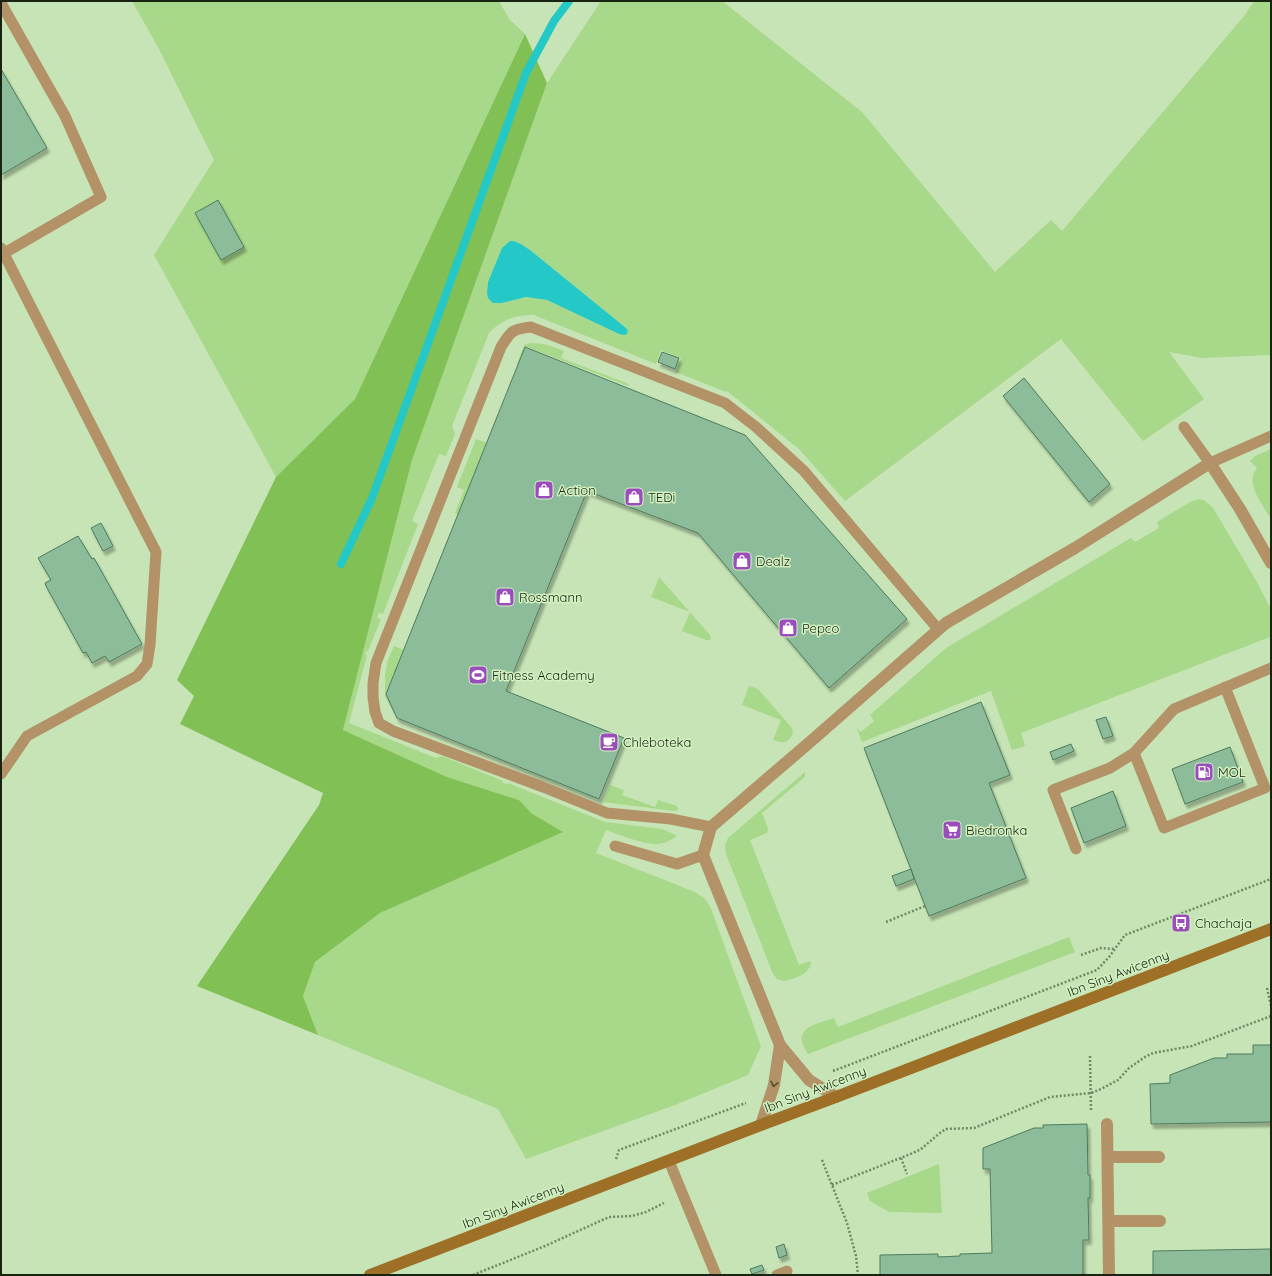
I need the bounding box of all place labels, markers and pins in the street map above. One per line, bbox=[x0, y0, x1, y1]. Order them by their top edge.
shop icon: Action bbox=[533, 479, 555, 501]
place label: Action bbox=[558, 482, 596, 498]
shop icon: TEDi bbox=[623, 486, 645, 508]
place label: TEDi bbox=[648, 489, 675, 505]
shop icon: Dealz bbox=[731, 550, 753, 572]
place label: Dealz bbox=[756, 553, 790, 569]
shop icon: Rossmann bbox=[494, 586, 516, 608]
place label: Rossmann bbox=[519, 589, 582, 605]
shop icon: Pepco bbox=[777, 617, 799, 639]
place label: Pepco bbox=[802, 620, 840, 636]
sports icon: Fitness Academy bbox=[467, 664, 489, 686]
place label: Fitness Academy bbox=[492, 667, 595, 683]
cafe icon: Chleboteka bbox=[598, 731, 620, 753]
place label: Chleboteka bbox=[623, 734, 691, 750]
fuel station icon: MOL bbox=[1193, 761, 1215, 783]
place label: MOL bbox=[1218, 764, 1246, 780]
supermarket icon: Biedronka bbox=[941, 819, 963, 841]
place label: Biedronka bbox=[966, 822, 1027, 838]
bus stop icon: Chachaja bbox=[1170, 912, 1192, 934]
place label: Chachaja bbox=[1195, 915, 1252, 931]

